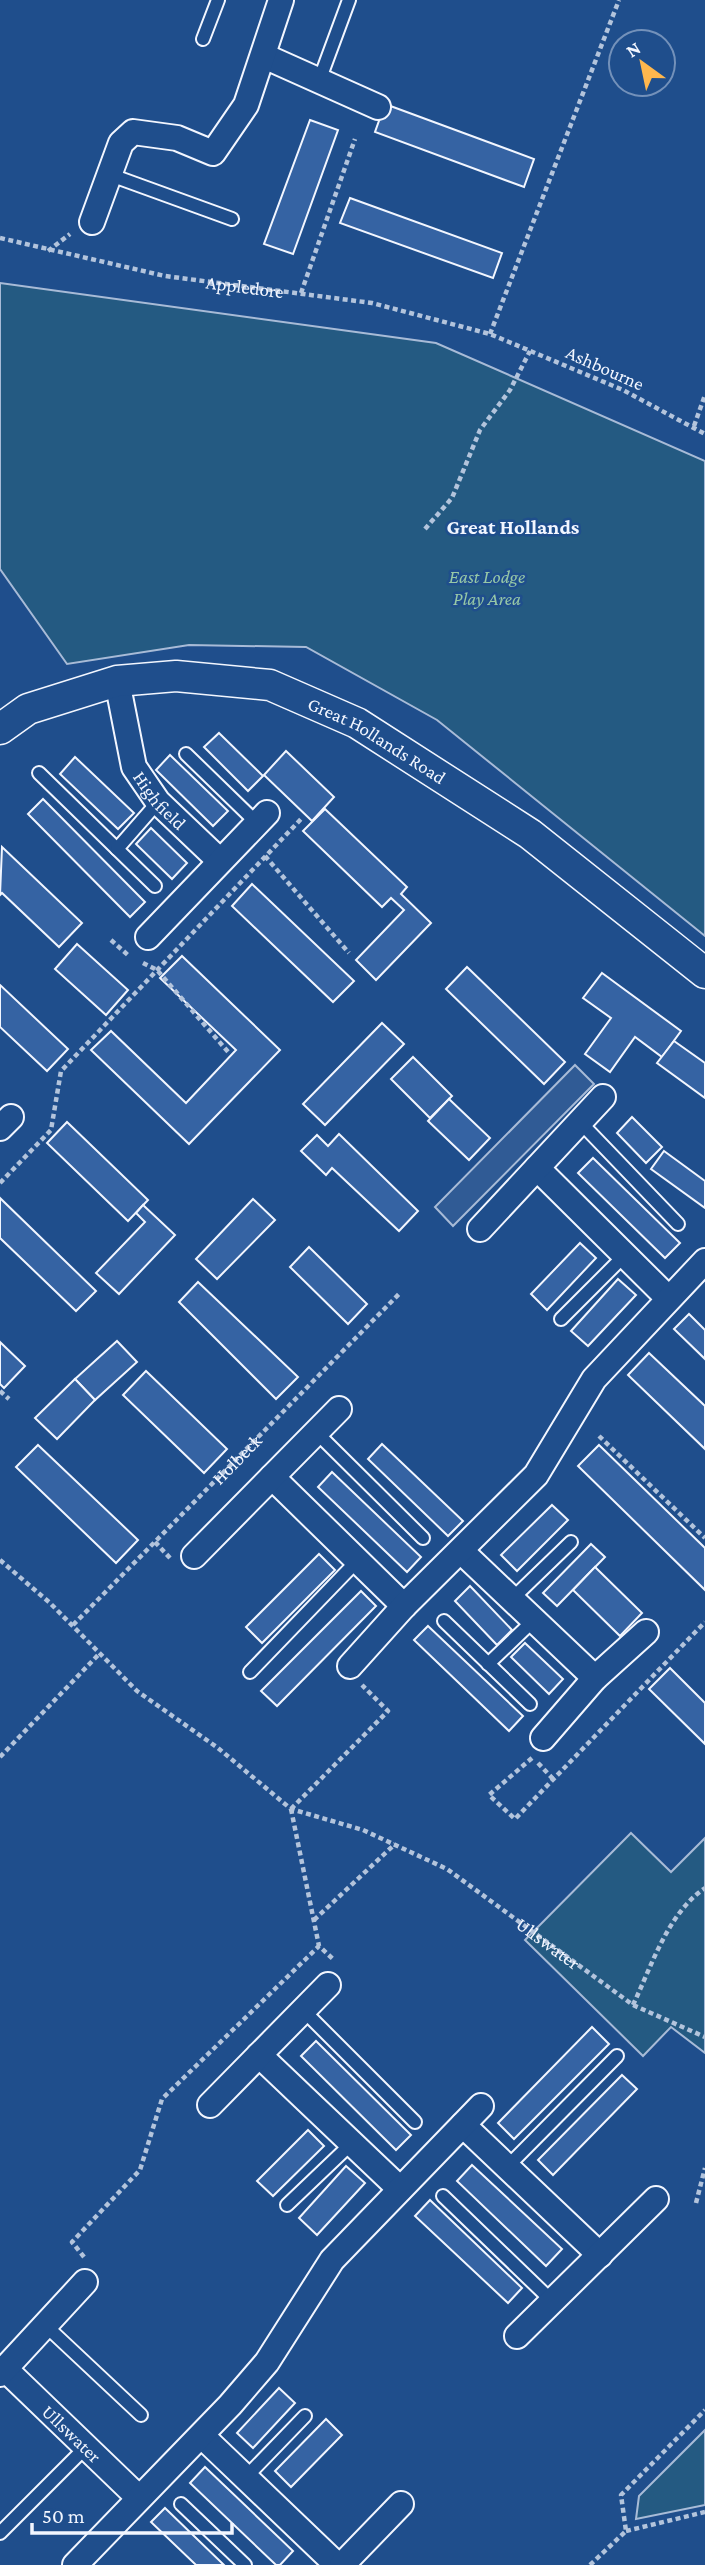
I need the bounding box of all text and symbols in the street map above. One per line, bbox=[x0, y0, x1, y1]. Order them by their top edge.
north arrow bbox=[607, 28, 677, 98]
text: N bbox=[622, 37, 644, 61]
street label: Appledore bbox=[205, 271, 285, 302]
street label: Ashbourne bbox=[563, 342, 647, 394]
district label: Great Hollands bbox=[447, 515, 580, 539]
park label: East Lodge Play Area bbox=[449, 566, 525, 609]
street label: Great Hollands Road bbox=[305, 692, 450, 788]
street label: Highfield bbox=[129, 767, 191, 834]
street label: Holbeck bbox=[207, 1429, 266, 1488]
street label: Ullswater bbox=[512, 1913, 584, 1973]
street label: Ullswater bbox=[38, 2400, 106, 2467]
scale bar bbox=[32, 2492, 231, 2536]
text: 50 m bbox=[42, 2504, 85, 2528]

